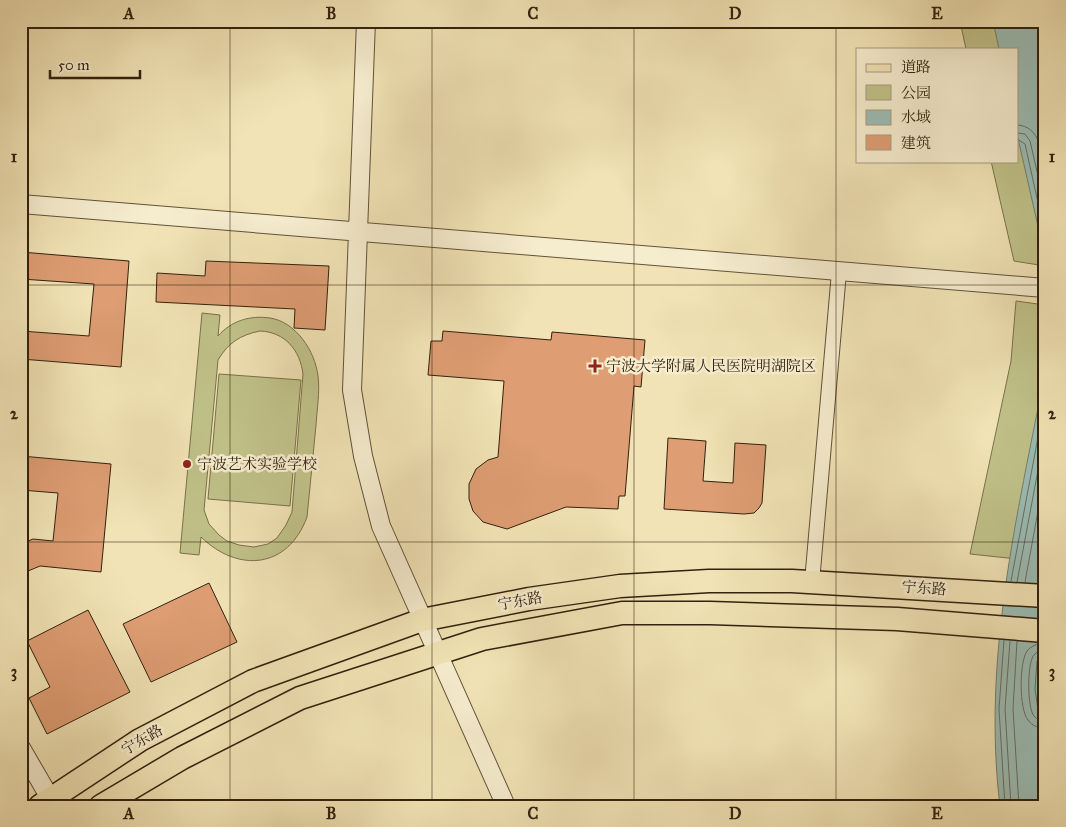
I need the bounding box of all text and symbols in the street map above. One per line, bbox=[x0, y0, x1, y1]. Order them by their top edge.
text: A bbox=[123, 4, 135, 23]
text: B bbox=[326, 4, 336, 23]
text: C bbox=[528, 4, 539, 23]
text: D bbox=[729, 4, 742, 23]
text: E bbox=[931, 4, 943, 23]
scale bar bbox=[50, 48, 140, 80]
legend bbox=[856, 48, 1018, 162]
text: 50 m bbox=[58, 56, 90, 74]
text: 道路 bbox=[901, 58, 931, 76]
text: 公园 bbox=[901, 84, 931, 102]
text: 水域 bbox=[901, 108, 931, 126]
text: 建筑 bbox=[901, 134, 931, 152]
text: 1 bbox=[11, 147, 18, 166]
text: 1 bbox=[1049, 147, 1056, 166]
place label: 宁波大学附属人民医院明湖院区 bbox=[606, 357, 816, 375]
marker: 宁波大学附属人民医院明湖院区 bbox=[588, 359, 602, 373]
text: 2 bbox=[10, 404, 19, 423]
text: 2 bbox=[1048, 404, 1057, 423]
place label: 宁波艺术实验学校 bbox=[197, 455, 317, 473]
marker: 宁波艺术实验学校 bbox=[181, 458, 193, 470]
street label: 宁东路 bbox=[901, 577, 947, 599]
street label: 宁东路 bbox=[496, 588, 544, 614]
text: 3 bbox=[11, 662, 17, 682]
text: 3 bbox=[1049, 662, 1055, 682]
street label: 宁东路 bbox=[118, 721, 166, 759]
text: A bbox=[123, 804, 135, 823]
text: B bbox=[326, 804, 336, 823]
text: C bbox=[528, 804, 539, 823]
text: D bbox=[729, 804, 742, 823]
text: E bbox=[931, 804, 943, 823]

